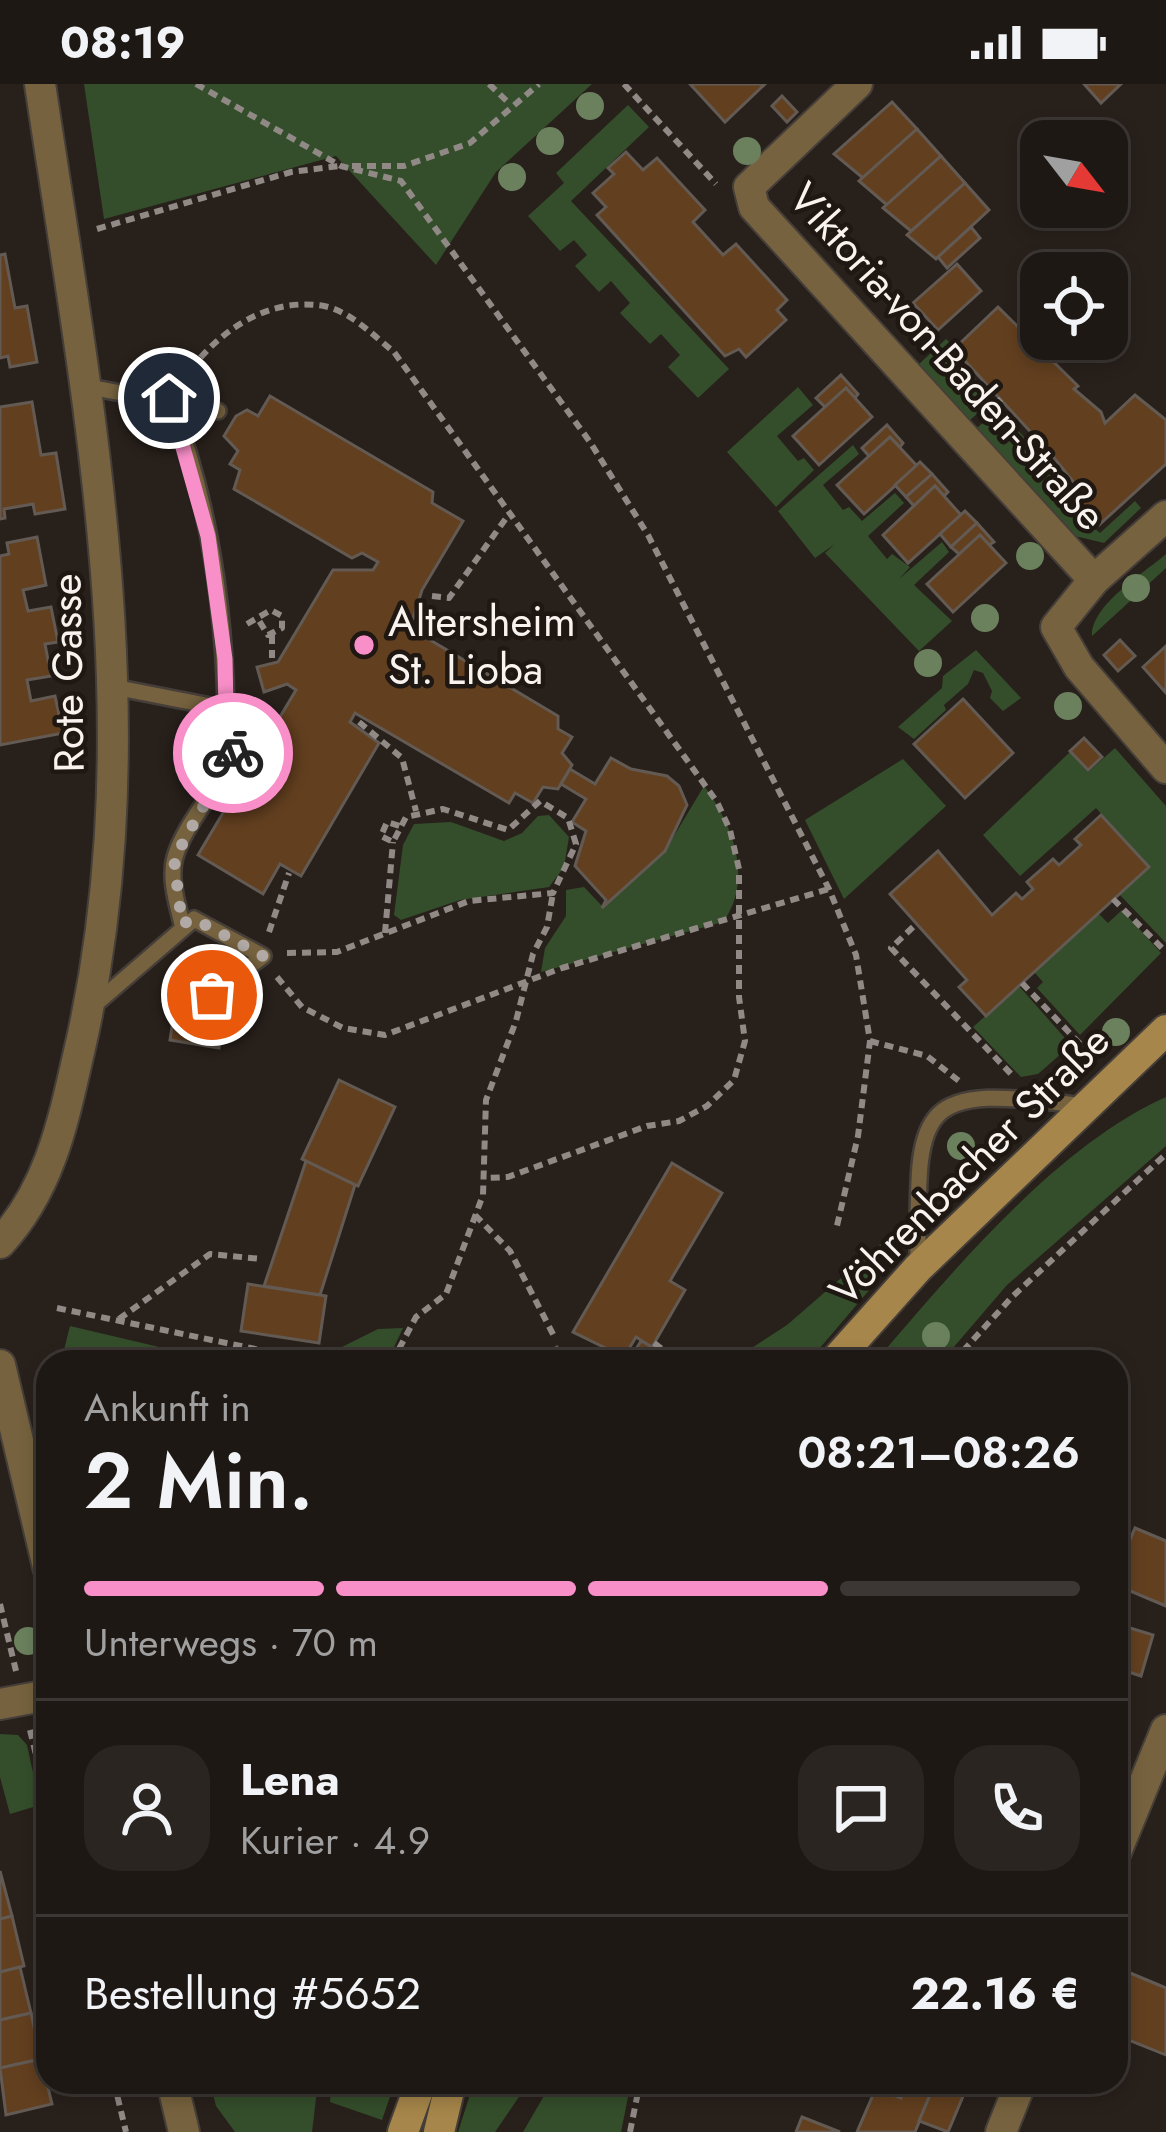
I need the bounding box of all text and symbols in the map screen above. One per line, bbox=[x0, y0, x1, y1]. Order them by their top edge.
text: 08:19 bbox=[60, 10, 186, 75]
north arrow bbox=[1020, 120, 1128, 228]
map controls bbox=[1020, 120, 1128, 360]
street label: Viktoria-von-Baden-Straße bbox=[775, 169, 1121, 544]
button: locate bbox=[1020, 252, 1128, 360]
pin bbox=[118, 347, 220, 449]
icon: home bbox=[136, 365, 202, 431]
street label: Rote Gasse bbox=[35, 573, 100, 773]
place label: Altersheim St. Lioba bbox=[388, 591, 576, 700]
marker: Altersheim St. Lioba bbox=[351, 632, 377, 658]
courier bbox=[173, 693, 293, 813]
icon: bike bbox=[200, 720, 266, 786]
pin bbox=[161, 944, 263, 1046]
icon: bag bbox=[179, 962, 245, 1028]
street label: Vöhrenbacher Straße bbox=[815, 1011, 1123, 1319]
text: Ankunft in bbox=[84, 1379, 251, 1436]
text: 08:21–08:26 bbox=[797, 1420, 1080, 1485]
text: 2 Min. bbox=[84, 1425, 313, 1537]
text: Unterwegs · 70 m bbox=[84, 1614, 378, 1671]
button: person bbox=[84, 1745, 210, 1871]
button: chat bbox=[798, 1745, 924, 1871]
button: phone bbox=[954, 1745, 1080, 1871]
text: Lena bbox=[240, 1747, 340, 1812]
text: Kurier · 4.9 bbox=[240, 1812, 430, 1869]
text: Bestellung #5652 bbox=[84, 1961, 421, 2026]
text: 22.16 € bbox=[910, 1961, 1080, 2026]

